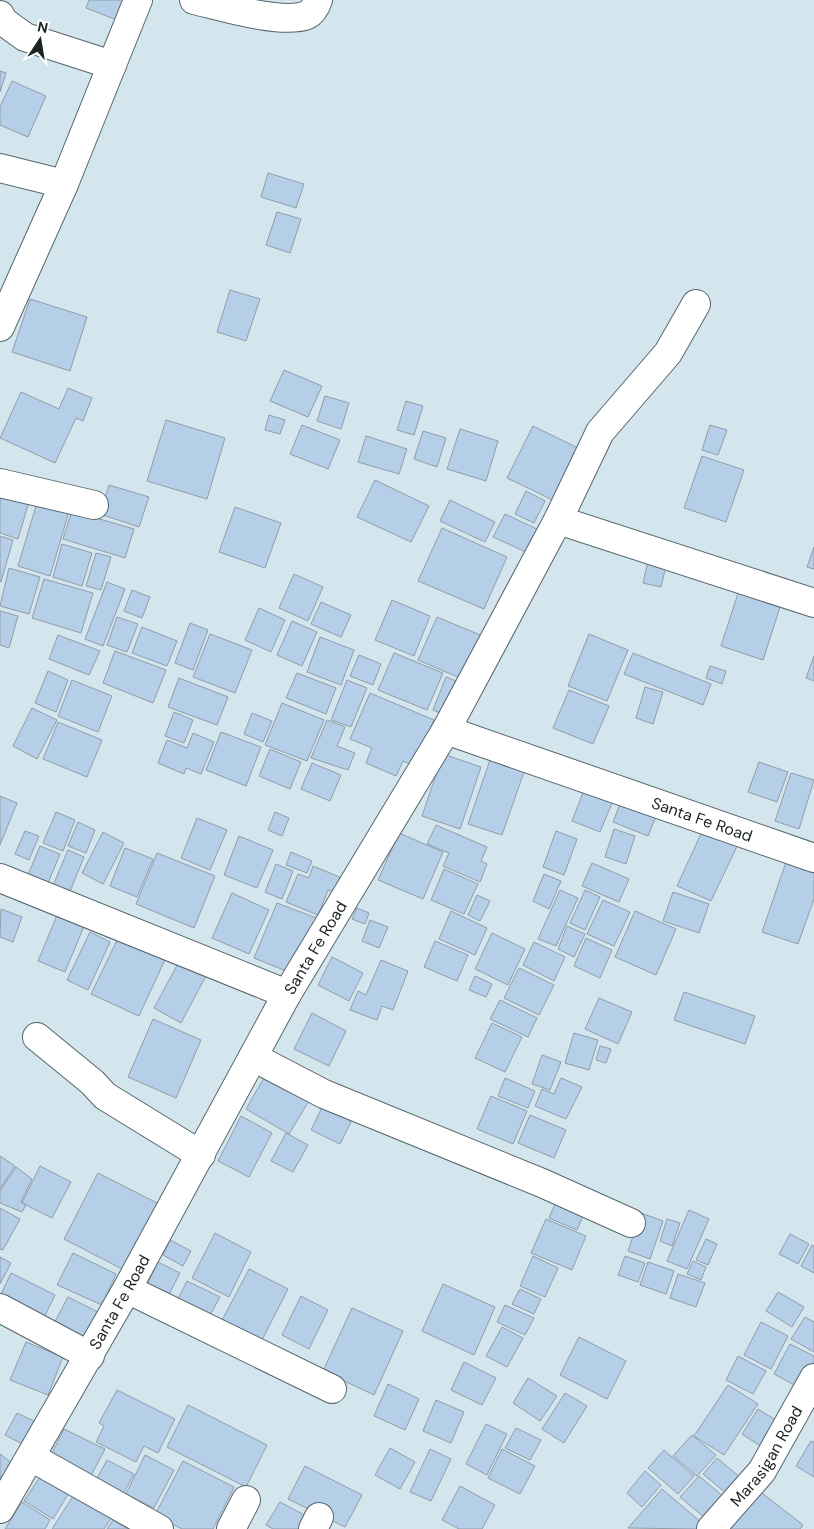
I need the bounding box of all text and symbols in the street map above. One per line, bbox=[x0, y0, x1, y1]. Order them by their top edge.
north arrow bbox=[15, 15, 65, 65]
text: N bbox=[36, 17, 50, 37]
street label: Santa Fe Road bbox=[649, 792, 755, 847]
street label: Santa Fe Road bbox=[279, 897, 352, 998]
street label: Santa Fe Road bbox=[84, 1251, 155, 1353]
street label: Marasigan Road bbox=[726, 1402, 807, 1511]

